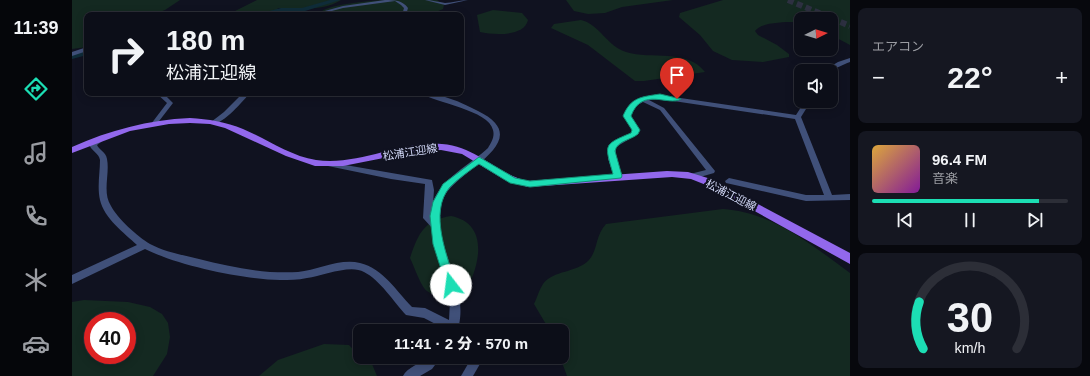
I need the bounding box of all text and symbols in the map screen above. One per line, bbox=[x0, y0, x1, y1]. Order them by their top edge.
north arrow bbox=[794, 12, 838, 56]
map controls bbox=[794, 12, 838, 108]
text: 11:39 bbox=[13, 18, 59, 38]
text: 180 m bbox=[166, 25, 245, 56]
icon: right bbox=[100, 28, 152, 80]
text: エアコン bbox=[872, 39, 924, 54]
pin bbox=[660, 58, 694, 99]
text: 22° bbox=[947, 61, 993, 94]
text: 松浦江迎線 bbox=[166, 63, 256, 83]
icon: arrive bbox=[666, 64, 688, 86]
button: sound bbox=[794, 64, 838, 108]
text: − bbox=[872, 65, 885, 90]
text: + bbox=[1055, 65, 1068, 90]
icon: directions bbox=[22, 75, 50, 103]
icon: music bbox=[22, 139, 50, 167]
street label: 松浦江迎線 bbox=[382, 142, 438, 162]
text: 96.4 FM bbox=[932, 151, 987, 168]
text: 音楽 bbox=[932, 171, 958, 186]
street label: 松浦江迎線 bbox=[704, 177, 758, 213]
icon: phone bbox=[22, 202, 50, 230]
icon: previous bbox=[894, 209, 916, 231]
icon: pause bbox=[959, 209, 981, 231]
icon: next bbox=[1024, 209, 1046, 231]
position arrow bbox=[430, 264, 472, 306]
icon: climate bbox=[22, 266, 50, 294]
text: 30 bbox=[947, 293, 993, 340]
speed limit sign: 40 bbox=[84, 312, 136, 364]
icon: car bbox=[22, 330, 50, 358]
text: 11:41 · 2 分 · 570 m bbox=[394, 335, 528, 352]
text: km/h bbox=[955, 339, 986, 355]

